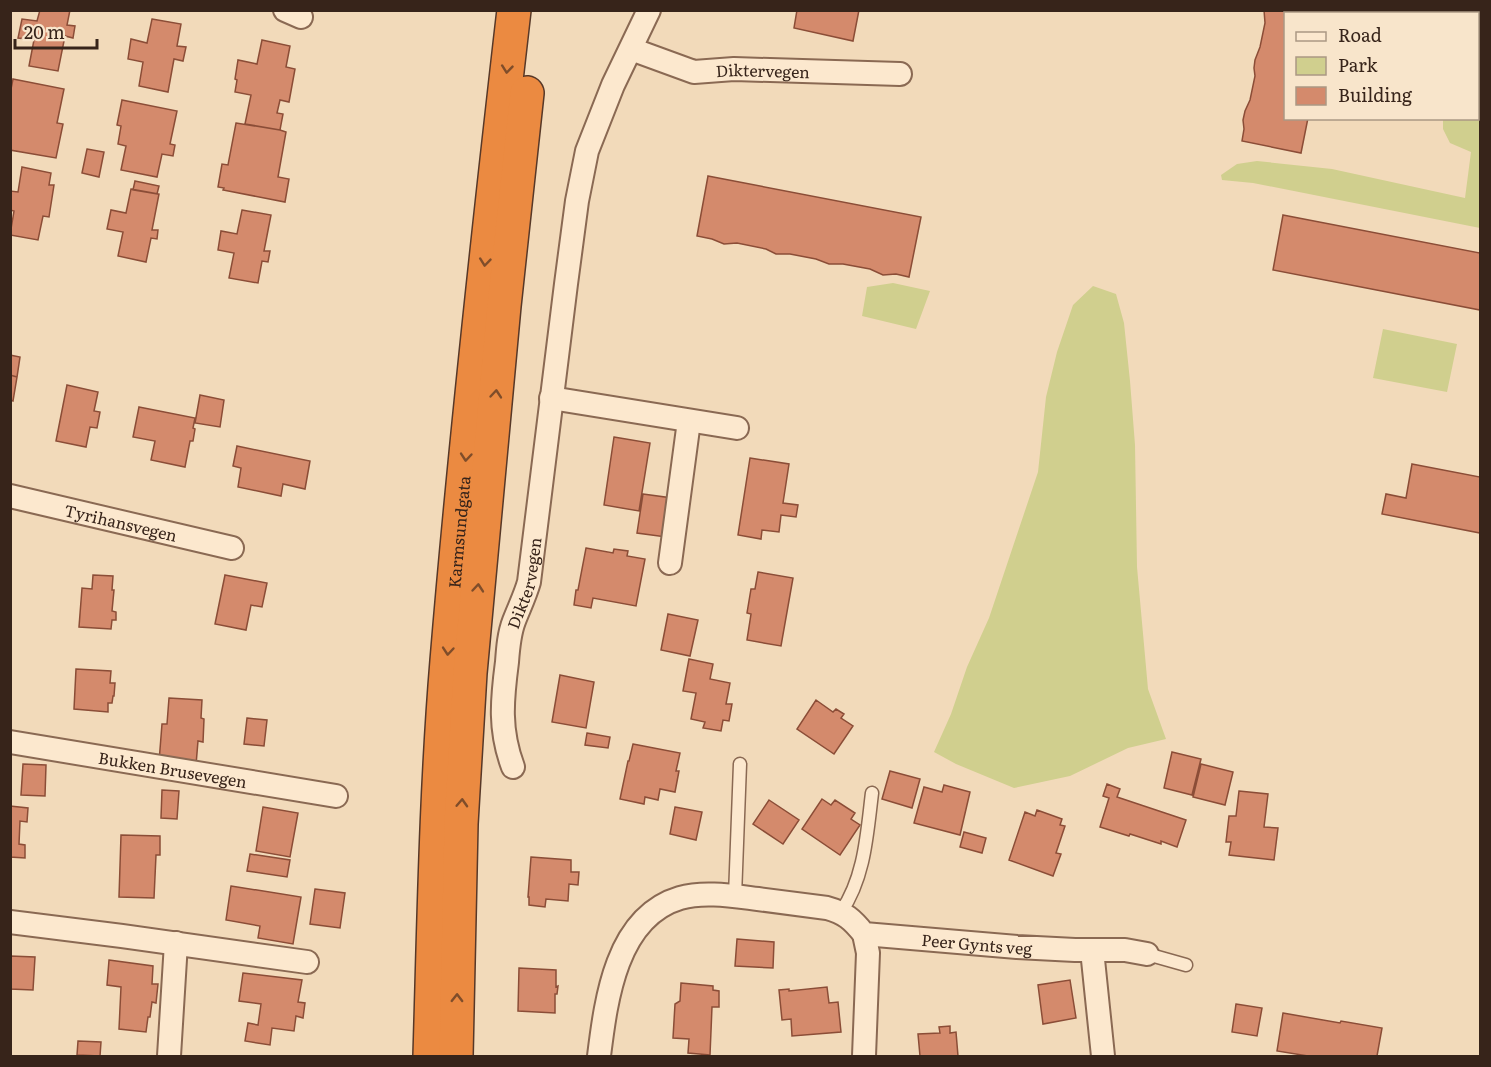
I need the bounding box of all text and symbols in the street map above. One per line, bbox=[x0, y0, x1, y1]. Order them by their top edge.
scale bar bbox=[15, 12, 98, 50]
legend bbox=[1284, 12, 1479, 120]
text: 20 m bbox=[24, 18, 65, 45]
text: Road bbox=[1338, 21, 1382, 48]
text: Park bbox=[1338, 51, 1379, 78]
street label: Diktervegen bbox=[715, 57, 811, 83]
one-way arrow bbox=[501, 64, 514, 73]
text: Building bbox=[1338, 81, 1413, 108]
one-way arrow bbox=[480, 258, 492, 267]
one-way arrow bbox=[489, 389, 502, 398]
one-way arrow bbox=[460, 452, 473, 461]
street label: Karmsundgata bbox=[441, 474, 476, 589]
street label: Tyrihansvegen bbox=[62, 497, 180, 547]
street label: Diktervegen bbox=[500, 535, 547, 632]
one-way arrow bbox=[471, 583, 484, 592]
one-way arrow bbox=[442, 646, 455, 655]
street label: Bukken Brusevegen bbox=[97, 745, 249, 793]
one-way arrow bbox=[455, 799, 468, 808]
street label: Peer Gynts veg bbox=[921, 927, 1033, 960]
one-way arrow bbox=[451, 994, 463, 1003]

